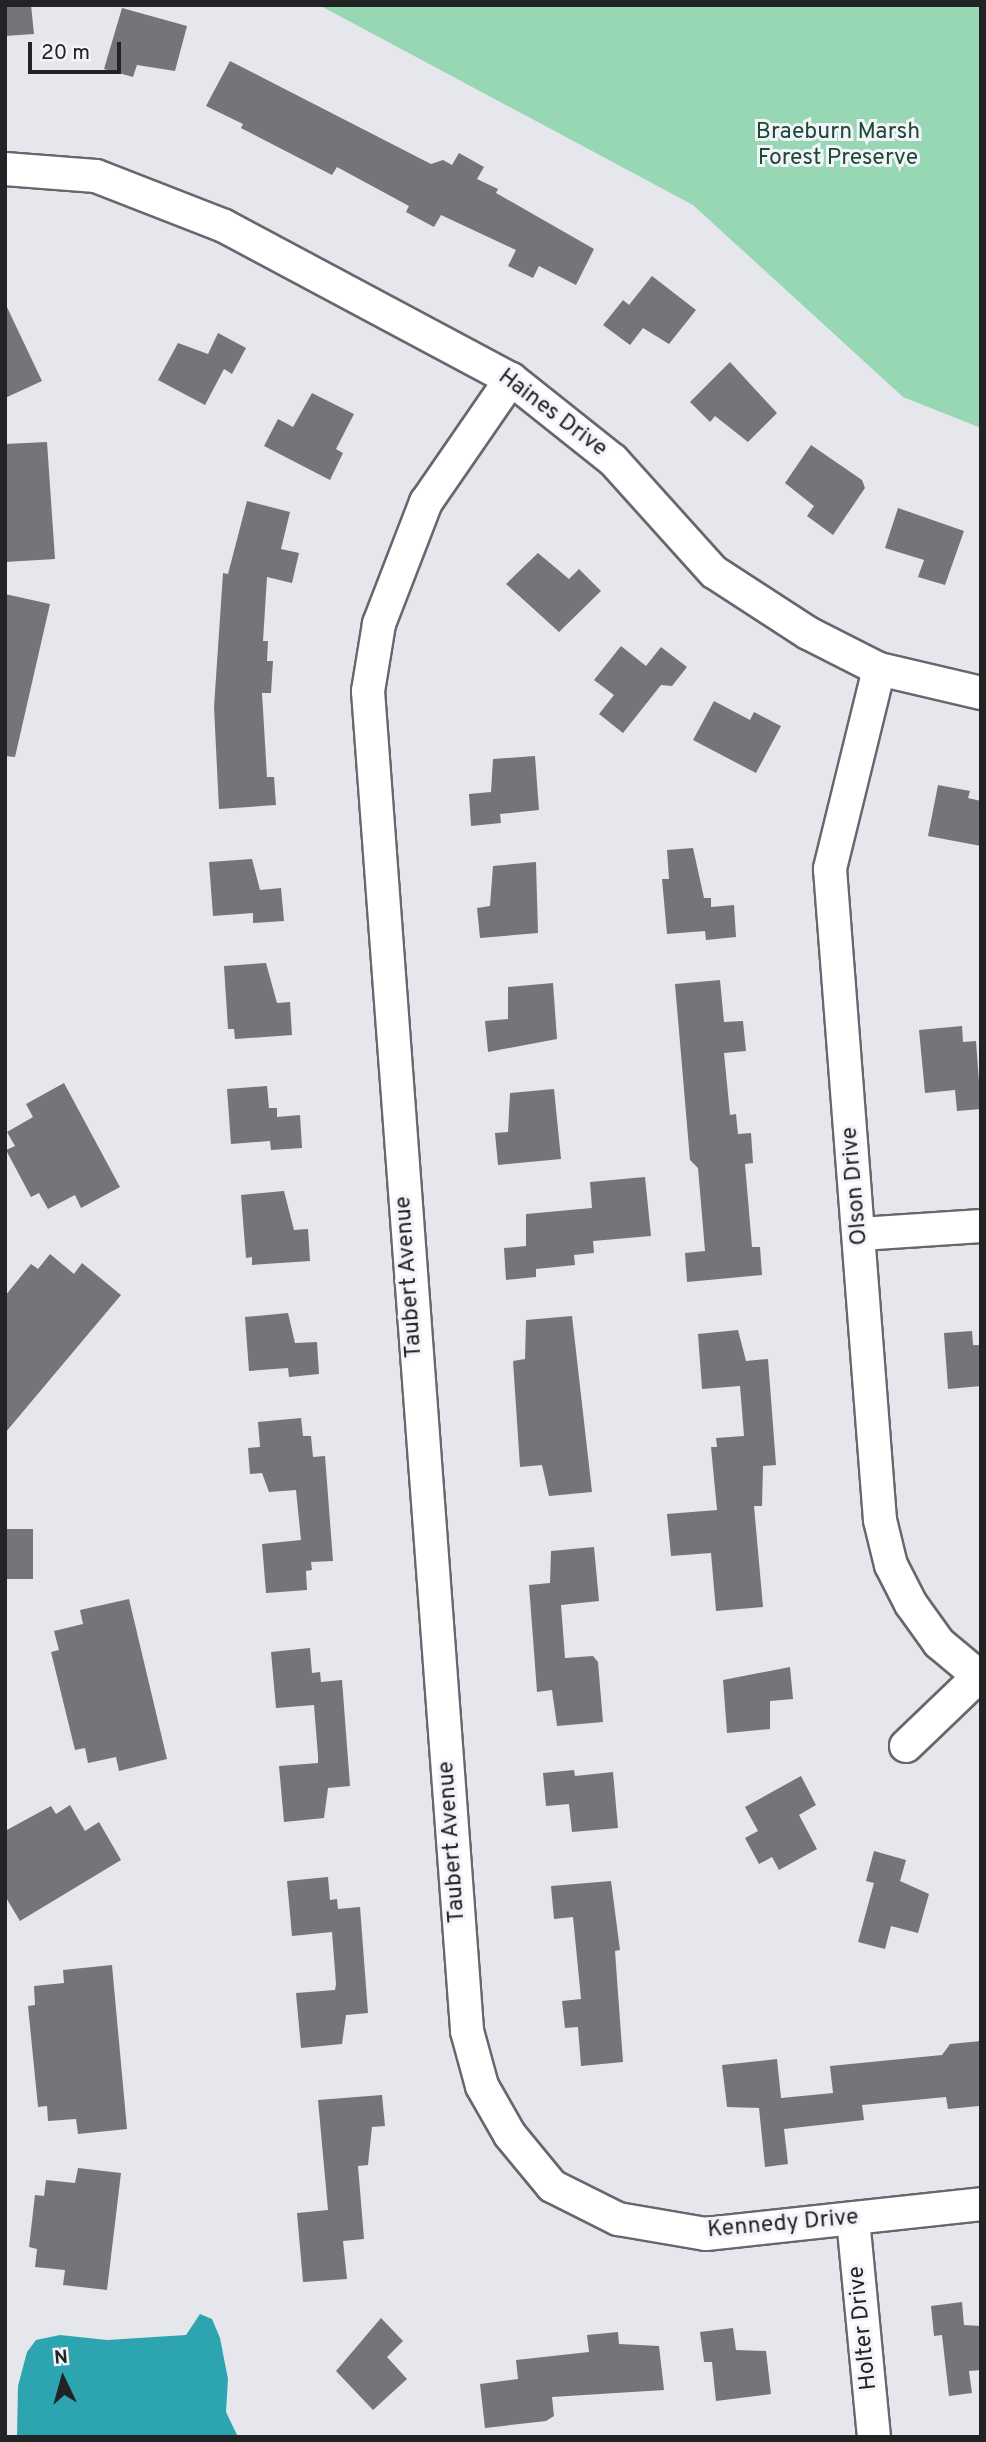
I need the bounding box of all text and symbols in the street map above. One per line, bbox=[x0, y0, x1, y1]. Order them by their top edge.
scale bar bbox=[32, 28, 124, 72]
text: 20 m bbox=[41, 40, 90, 67]
park label: Braeburn Marsh Forest Preserve bbox=[756, 119, 920, 173]
street label: Haines Drive bbox=[492, 364, 612, 464]
street label: Olson Drive bbox=[837, 1126, 875, 1246]
street label: Taubert Avenue bbox=[391, 1195, 429, 1359]
street label: Taubert Avenue bbox=[434, 1760, 472, 1924]
street label: Kennedy Drive bbox=[706, 2205, 860, 2245]
street label: Holter Drive bbox=[844, 2264, 884, 2392]
north arrow bbox=[28, 2344, 98, 2414]
text: N bbox=[53, 2346, 69, 2371]

